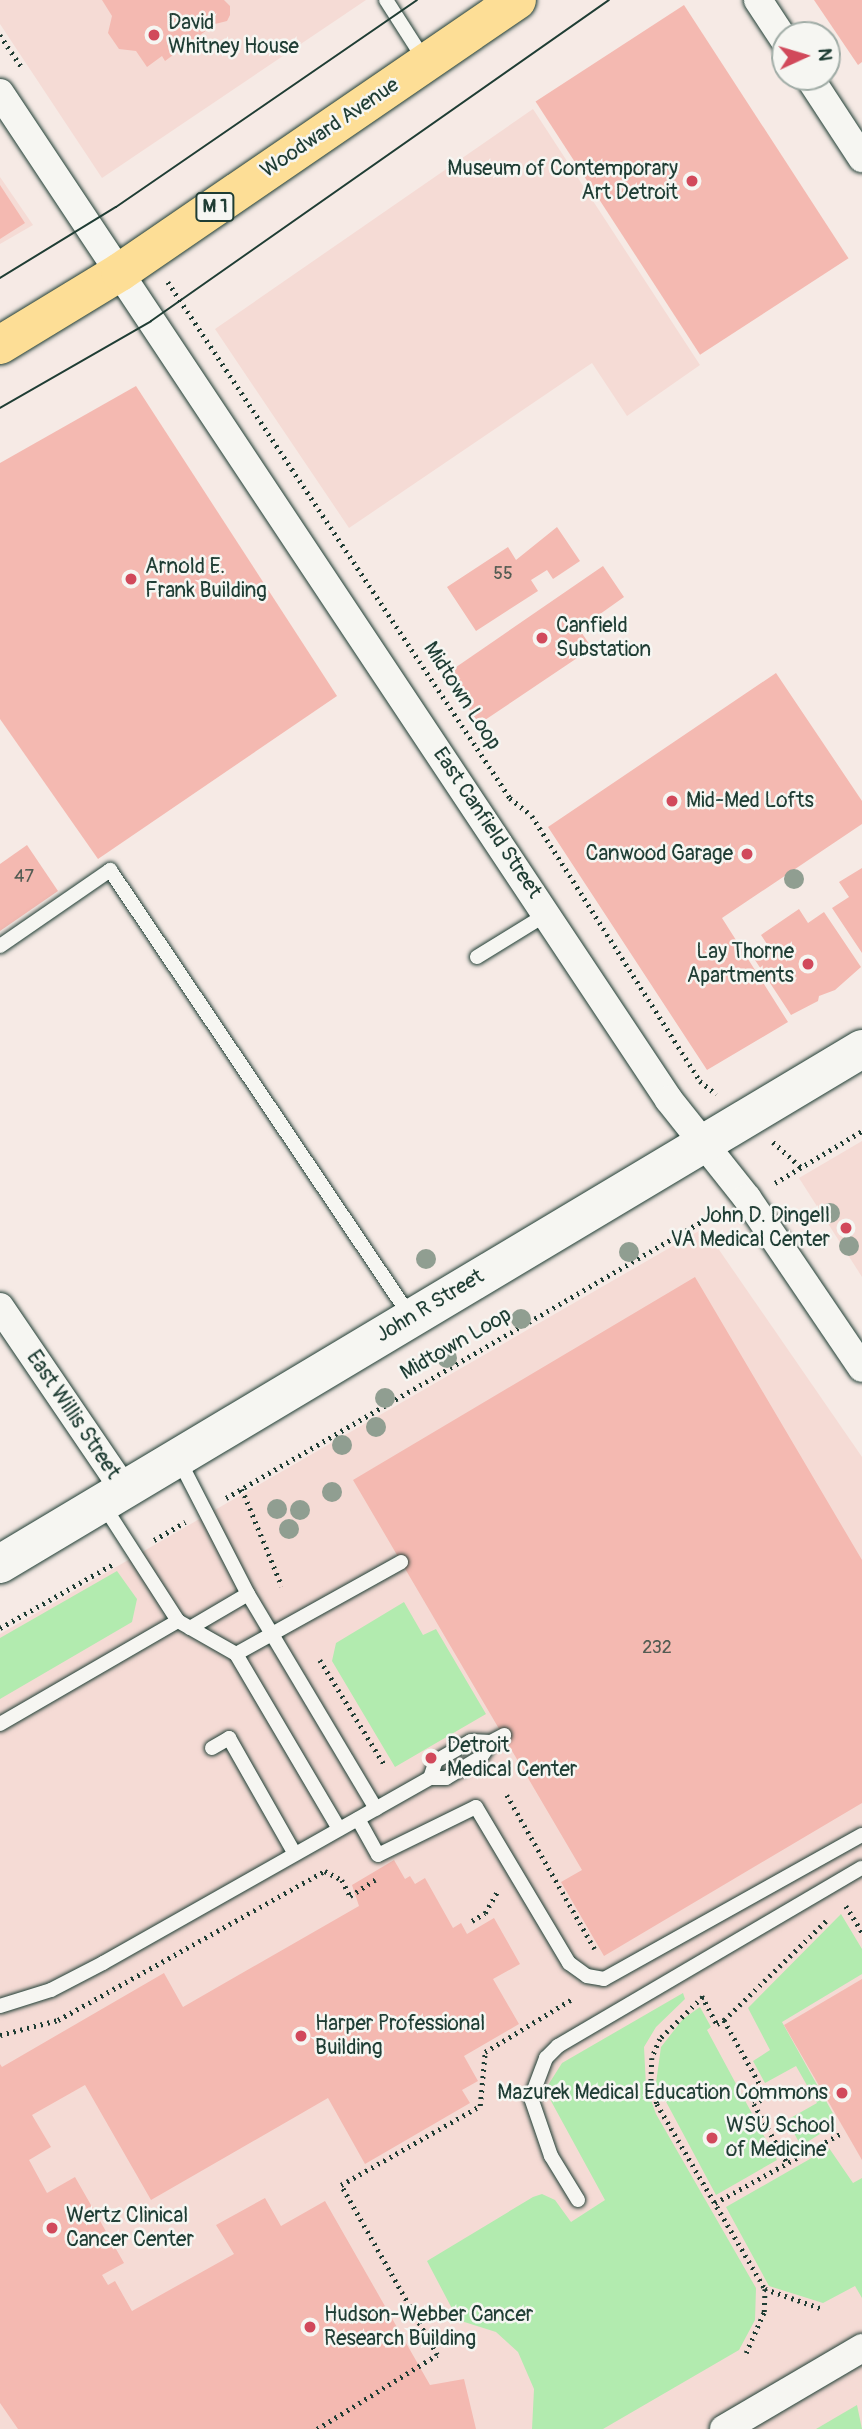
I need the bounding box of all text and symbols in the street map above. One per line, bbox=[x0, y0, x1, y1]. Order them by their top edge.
place label: David Whitney House bbox=[168, 10, 299, 60]
north arrow bbox=[771, 21, 841, 91]
marker: David Whitney House bbox=[146, 27, 162, 43]
text: N bbox=[813, 47, 837, 62]
street label: Woodward Avenue bbox=[256, 72, 404, 184]
place label: Museum of Contemporary Art Detroit bbox=[447, 156, 678, 206]
marker: Museum of Contemporary Art Detroit bbox=[684, 173, 700, 189]
road number: M 1 bbox=[194, 192, 236, 223]
place label: Arnold E. Frank Building bbox=[145, 554, 267, 604]
house number: 55 bbox=[493, 563, 513, 585]
marker: Arnold E. Frank Building bbox=[123, 571, 139, 587]
place label: Canfield Substation bbox=[556, 613, 651, 663]
marker: Canfield Substation bbox=[534, 630, 550, 646]
street label: Midtown Loop bbox=[418, 637, 506, 755]
street label: East Canfield Street bbox=[427, 743, 547, 903]
place label: Mid-Med Lofts bbox=[686, 788, 814, 814]
marker: Mid-Med Lofts bbox=[664, 793, 680, 809]
place label: Canwood Garage bbox=[586, 841, 733, 867]
marker: Canwood Garage bbox=[739, 846, 755, 862]
house number: 47 bbox=[14, 866, 34, 888]
place label: Lay Thorne Apartments bbox=[687, 939, 794, 989]
marker: Lay Thorne Apartments bbox=[800, 956, 816, 972]
place label: John D. Dingell VA Medical Center bbox=[670, 1203, 830, 1253]
marker: John D. Dingell VA Medical Center bbox=[836, 1218, 856, 1238]
street label: John R Street bbox=[372, 1264, 488, 1348]
street label: Midtown Loop bbox=[396, 1302, 516, 1386]
street label: East Willis Street bbox=[21, 1346, 125, 1484]
house number: 232 bbox=[642, 1637, 672, 1659]
place label: Detroit Medical Center bbox=[447, 1733, 577, 1783]
marker: Detroit Medical Center bbox=[421, 1748, 441, 1768]
place label: Harper Professional Building bbox=[315, 2011, 485, 2061]
marker: Harper Professional Building bbox=[293, 2028, 309, 2044]
place label: Mazurek Medical Education Commons bbox=[497, 2080, 828, 2106]
marker: Mazurek Medical Education Commons bbox=[834, 2085, 850, 2101]
place label: WSU School of Medicine bbox=[726, 2113, 835, 2163]
marker: WSU School of Medicine bbox=[704, 2130, 720, 2146]
place label: Wertz Clinical Cancer Center bbox=[66, 2203, 194, 2253]
marker: Wertz Clinical Cancer Center bbox=[44, 2220, 60, 2236]
place label: Hudson-Webber Cancer Research Building bbox=[324, 2302, 533, 2352]
marker: Hudson-Webber Cancer Research Building bbox=[302, 2319, 318, 2335]

